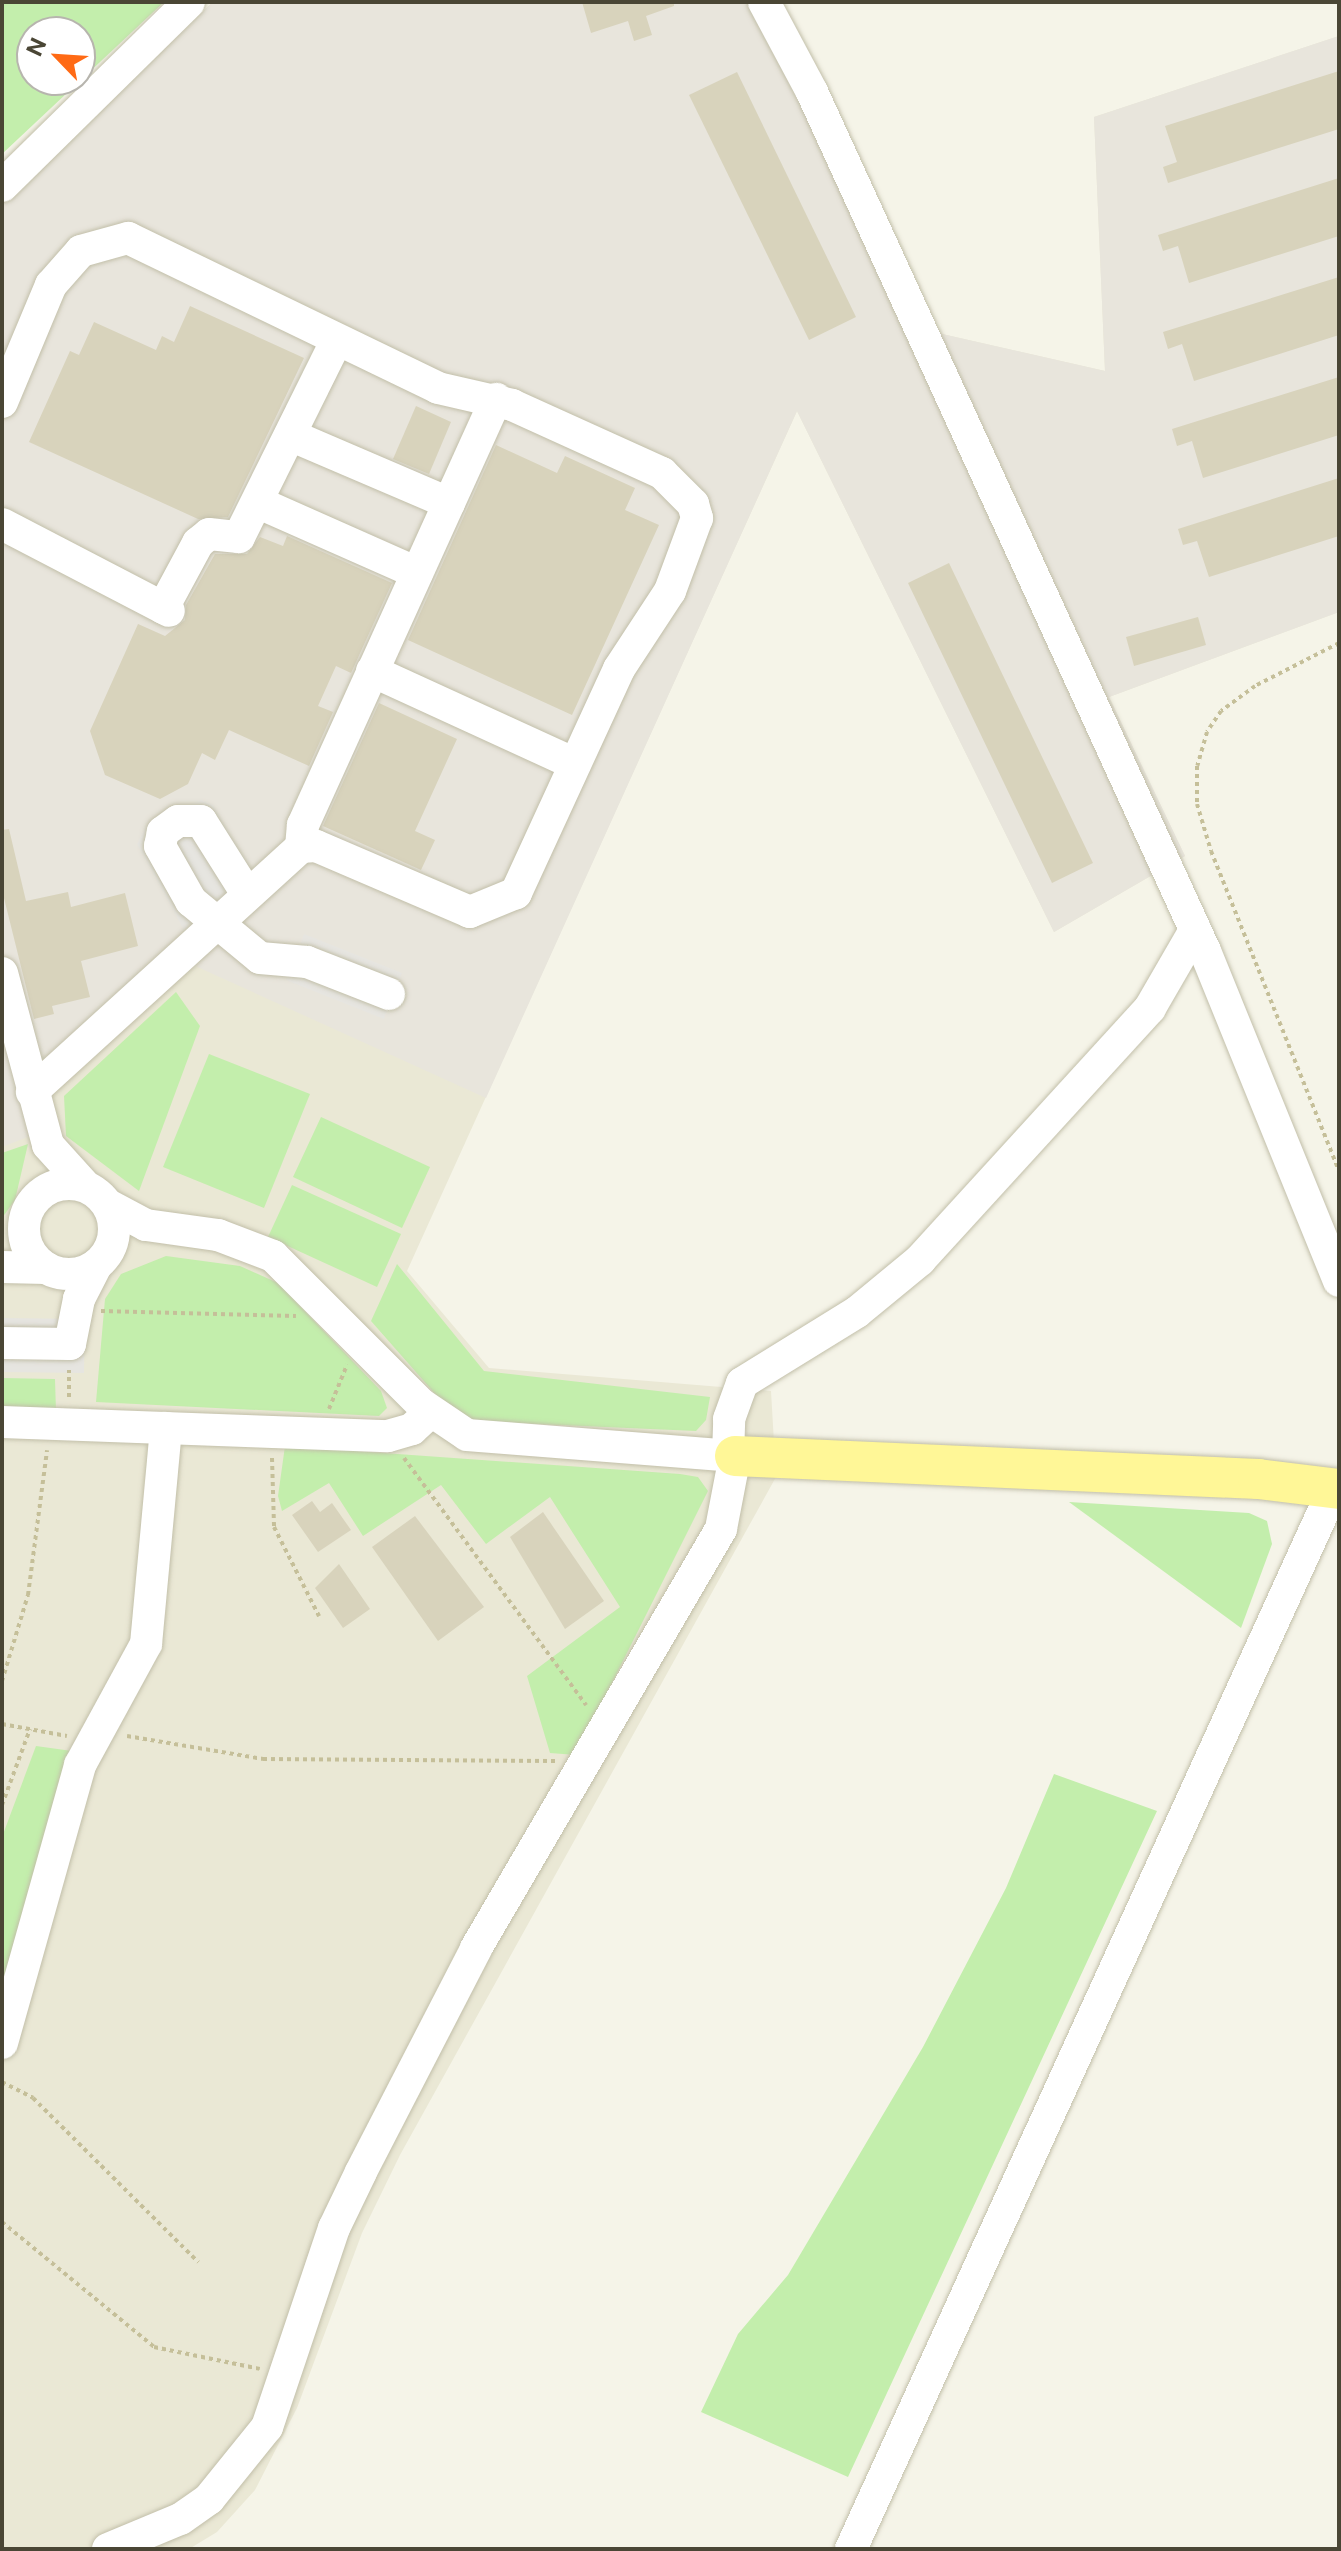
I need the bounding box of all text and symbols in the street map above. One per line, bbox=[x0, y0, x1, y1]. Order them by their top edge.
north arrow bbox=[16, 16, 96, 96]
text: N bbox=[21, 33, 51, 60]

